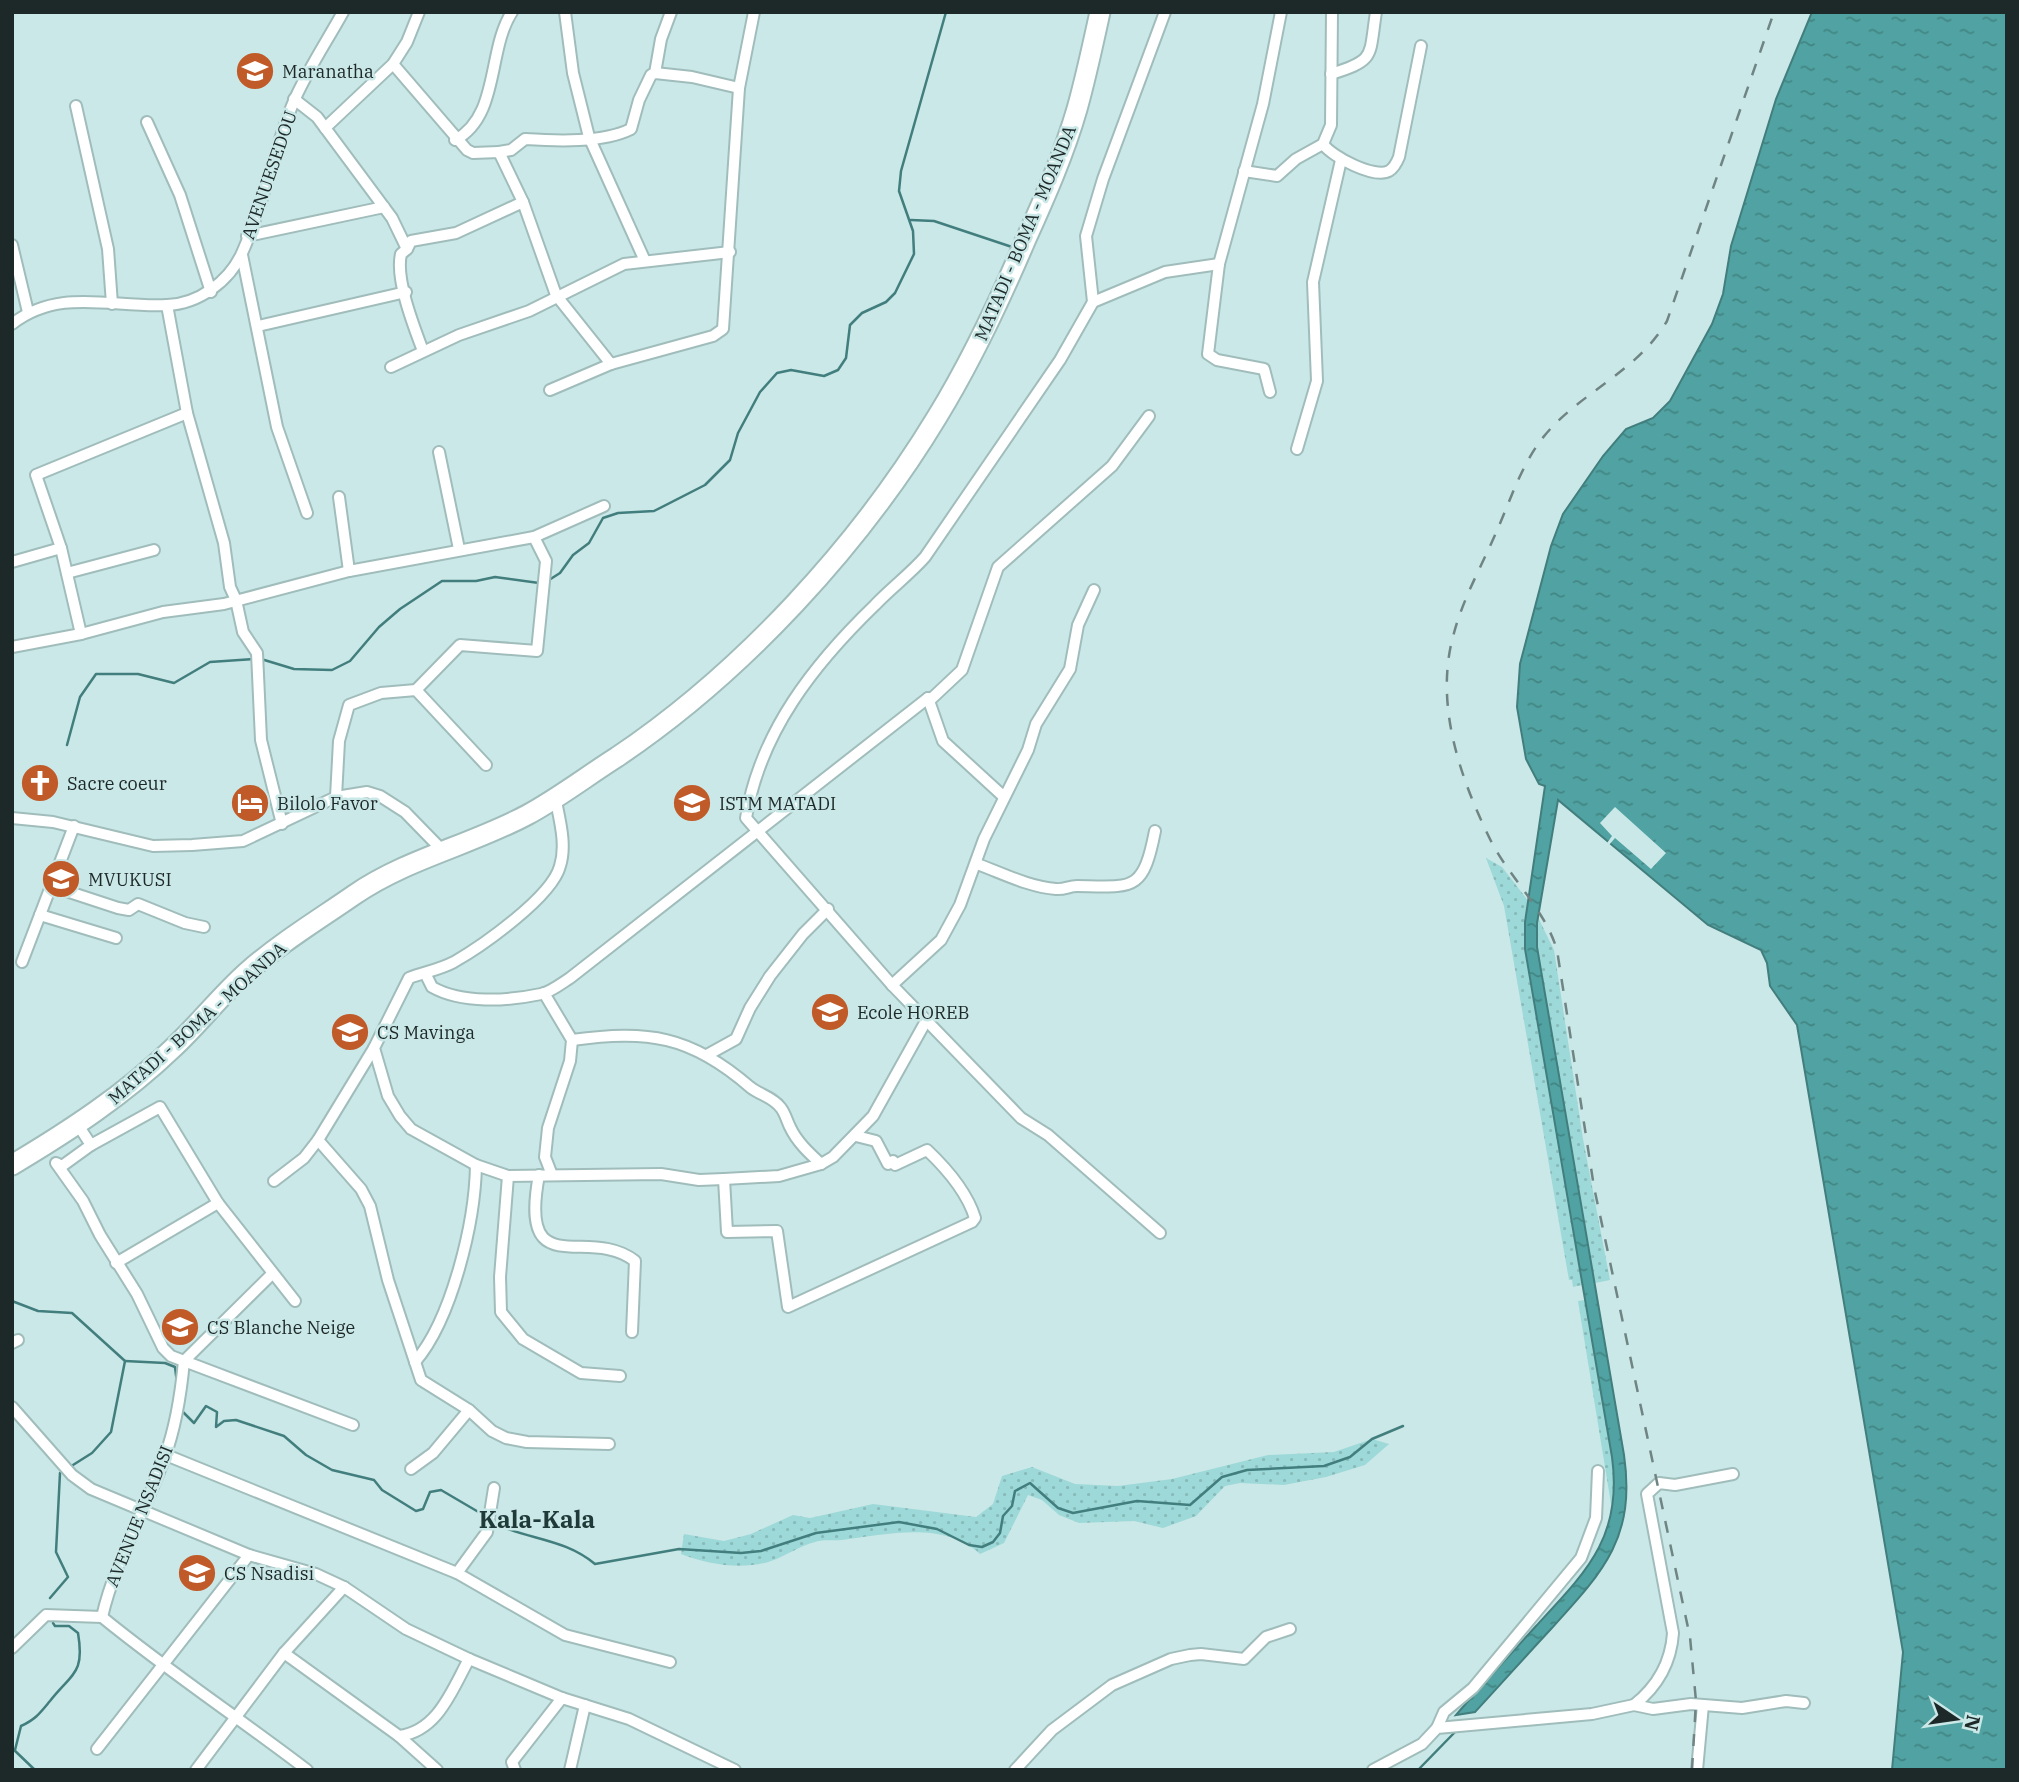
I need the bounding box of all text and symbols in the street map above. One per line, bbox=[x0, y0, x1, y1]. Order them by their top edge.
school or university icon: Maranatha bbox=[234, 50, 276, 92]
place label: Maranatha bbox=[282, 60, 374, 83]
street label: AVENUESEDOU bbox=[236, 108, 302, 242]
street label: MATADI - BOMA - MOANDA bbox=[969, 121, 1081, 344]
church icon: Sacre coeur bbox=[19, 762, 61, 804]
place label: Sacre coeur bbox=[67, 772, 167, 795]
hotel icon: Bilolo Favor bbox=[229, 782, 271, 824]
school or university icon: ISTM MATADI bbox=[671, 782, 713, 824]
place label: Bilolo Favor bbox=[277, 792, 378, 815]
place label: ISTM MATADI bbox=[719, 792, 836, 815]
school or university icon: MVUKUSI bbox=[40, 858, 82, 900]
place label: MVUKUSI bbox=[88, 868, 172, 891]
street label: MATADI - BOMA - MOANDA bbox=[103, 936, 291, 1109]
school or university icon: Ecole HOREB bbox=[809, 991, 851, 1033]
place label: Ecole HOREB bbox=[857, 1001, 970, 1024]
school or university icon: CS Mavinga bbox=[329, 1011, 371, 1053]
place label: CS Mavinga bbox=[377, 1021, 475, 1044]
school or university icon: CS Blanche Neige bbox=[159, 1306, 201, 1348]
place label: CS Blanche Neige bbox=[207, 1316, 355, 1339]
street label: AVENUE NSADISI bbox=[100, 1442, 178, 1590]
district label: Kala-Kala bbox=[479, 1503, 596, 1535]
school or university icon: CS Nsadisi bbox=[176, 1552, 218, 1594]
place label: CS Nsadisi bbox=[224, 1562, 314, 1585]
north arrow bbox=[1921, 1684, 1991, 1754]
text: N bbox=[1959, 1713, 1986, 1733]

